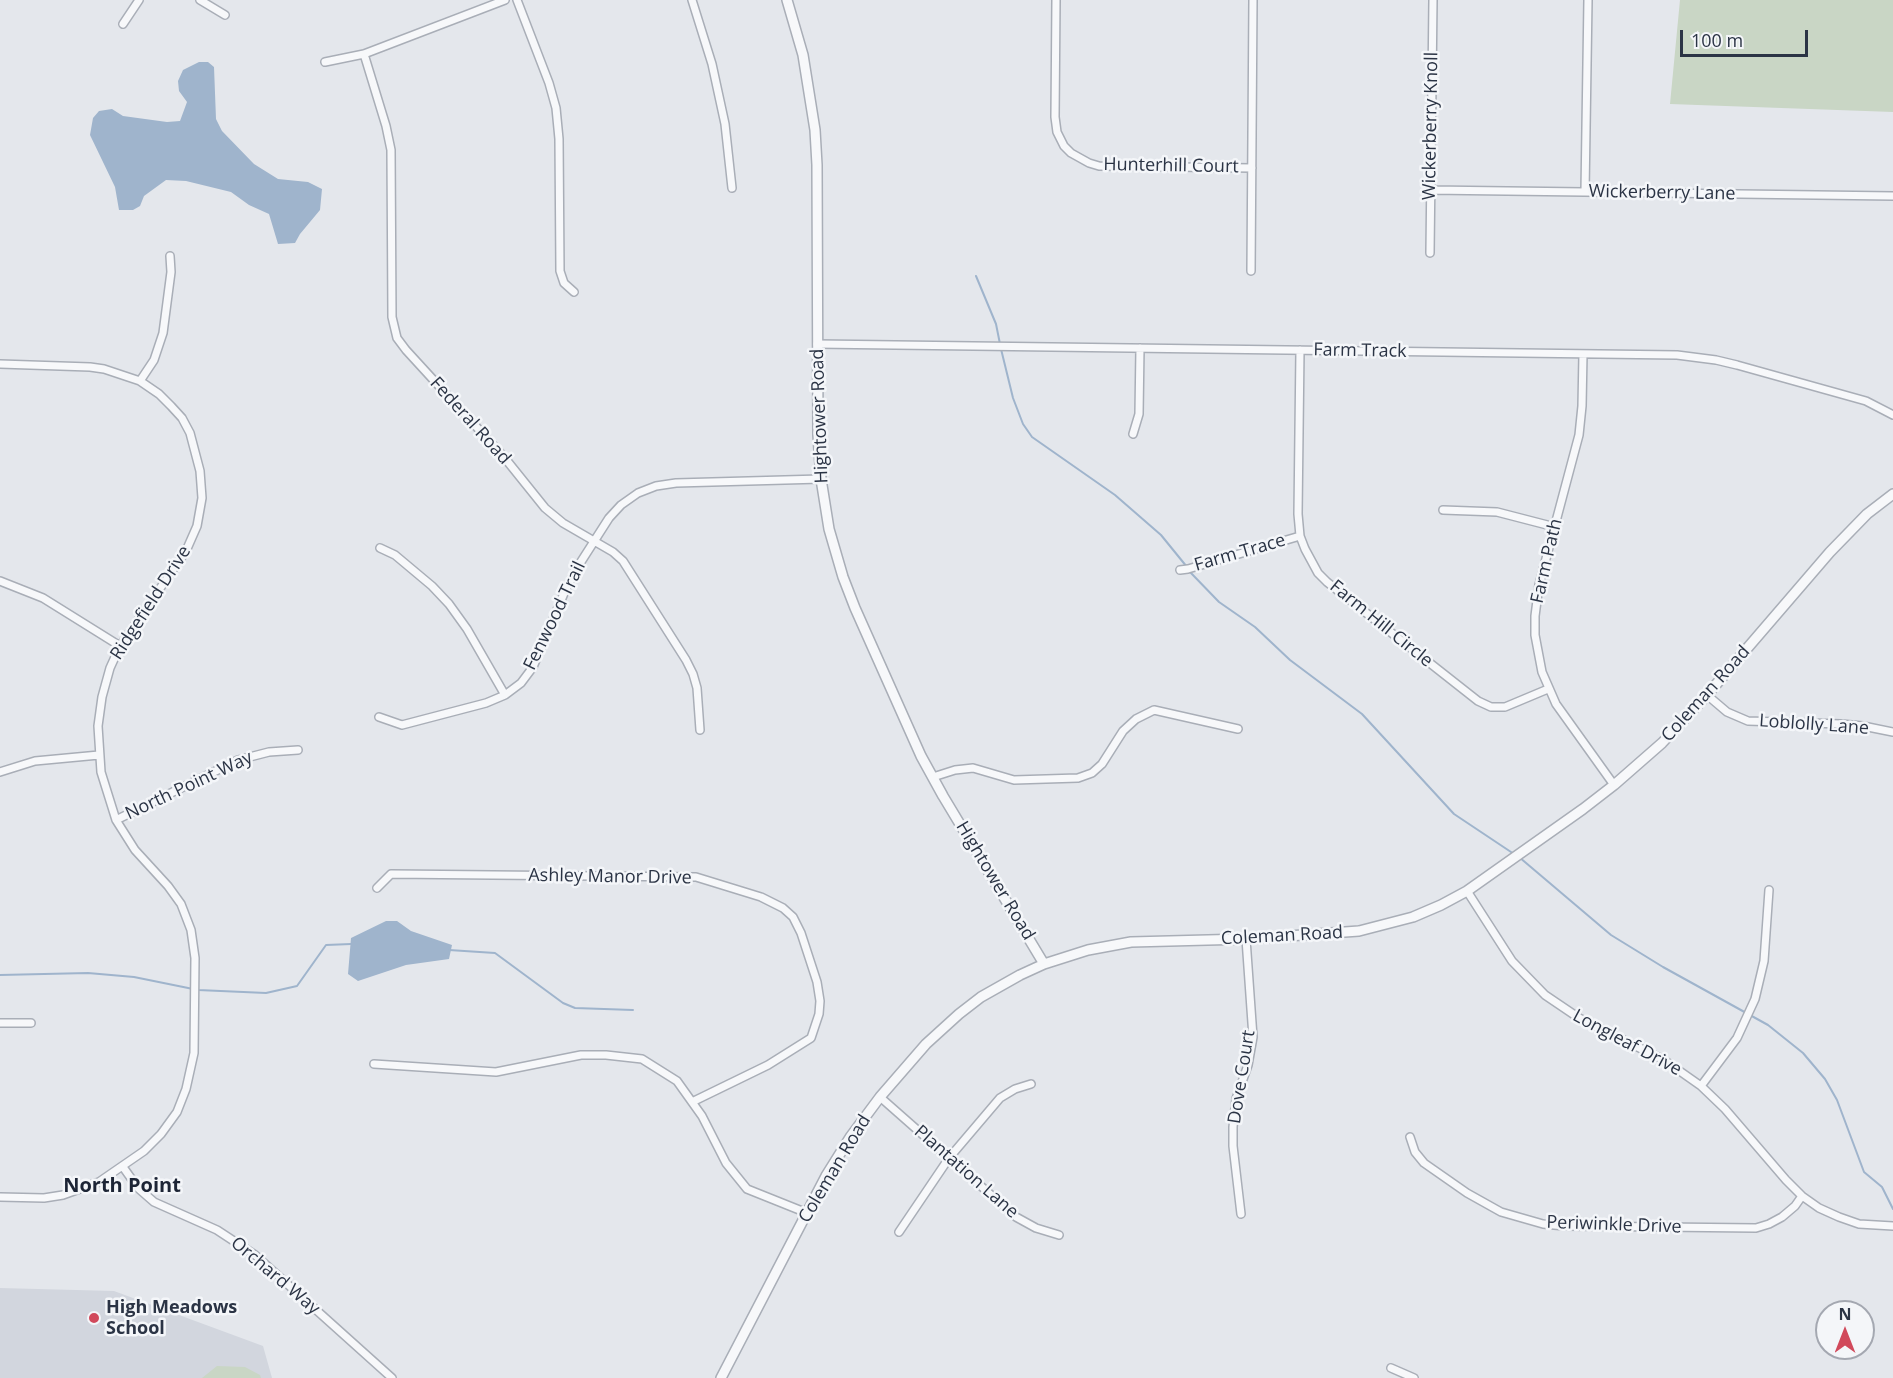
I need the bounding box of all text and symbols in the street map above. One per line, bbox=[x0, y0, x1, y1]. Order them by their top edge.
scale bar bbox=[1683, 18, 1810, 56]
text: 100 m bbox=[1691, 28, 1743, 52]
street label: Wickerberry Knoll bbox=[1419, 52, 1443, 200]
street label: Hunterhill Court bbox=[1103, 154, 1239, 178]
street label: Wickerberry Lane bbox=[1588, 181, 1736, 205]
street label: Farm Track bbox=[1313, 339, 1407, 363]
street label: Hightower Road bbox=[807, 348, 833, 484]
street label: Federal Road bbox=[425, 373, 515, 469]
street label: Farm Path bbox=[1527, 517, 1567, 605]
street label: Farm Trace bbox=[1192, 530, 1288, 576]
street label: Ridgefield Drive bbox=[106, 542, 196, 664]
street label: Fenwood Trail bbox=[519, 558, 591, 674]
street label: Farm Hill Circle bbox=[1325, 576, 1437, 672]
street label: Coleman Road bbox=[1657, 641, 1755, 747]
street label: Loblolly Lane bbox=[1758, 710, 1870, 740]
street label: North Point Way bbox=[122, 747, 256, 825]
street label: Hightower Road bbox=[951, 818, 1039, 944]
street label: Ashley Manor Drive bbox=[528, 865, 692, 889]
street label: Coleman Road bbox=[1220, 922, 1344, 950]
street label: Longleaf Drive bbox=[1569, 1005, 1685, 1081]
street label: Dove Court bbox=[1224, 1029, 1260, 1125]
street label: Coleman Road bbox=[794, 1111, 876, 1227]
street label: Plantation Lane bbox=[910, 1121, 1022, 1223]
district label: North Point bbox=[63, 1174, 181, 1198]
street label: Periwinkle Drive bbox=[1546, 1212, 1682, 1238]
street label: Orchard Way bbox=[226, 1232, 324, 1320]
place label: High Meadows School bbox=[106, 1297, 237, 1340]
north arrow bbox=[1815, 1300, 1875, 1360]
text: N bbox=[1838, 1303, 1852, 1325]
marker: High Meadows School bbox=[87, 1311, 101, 1325]

